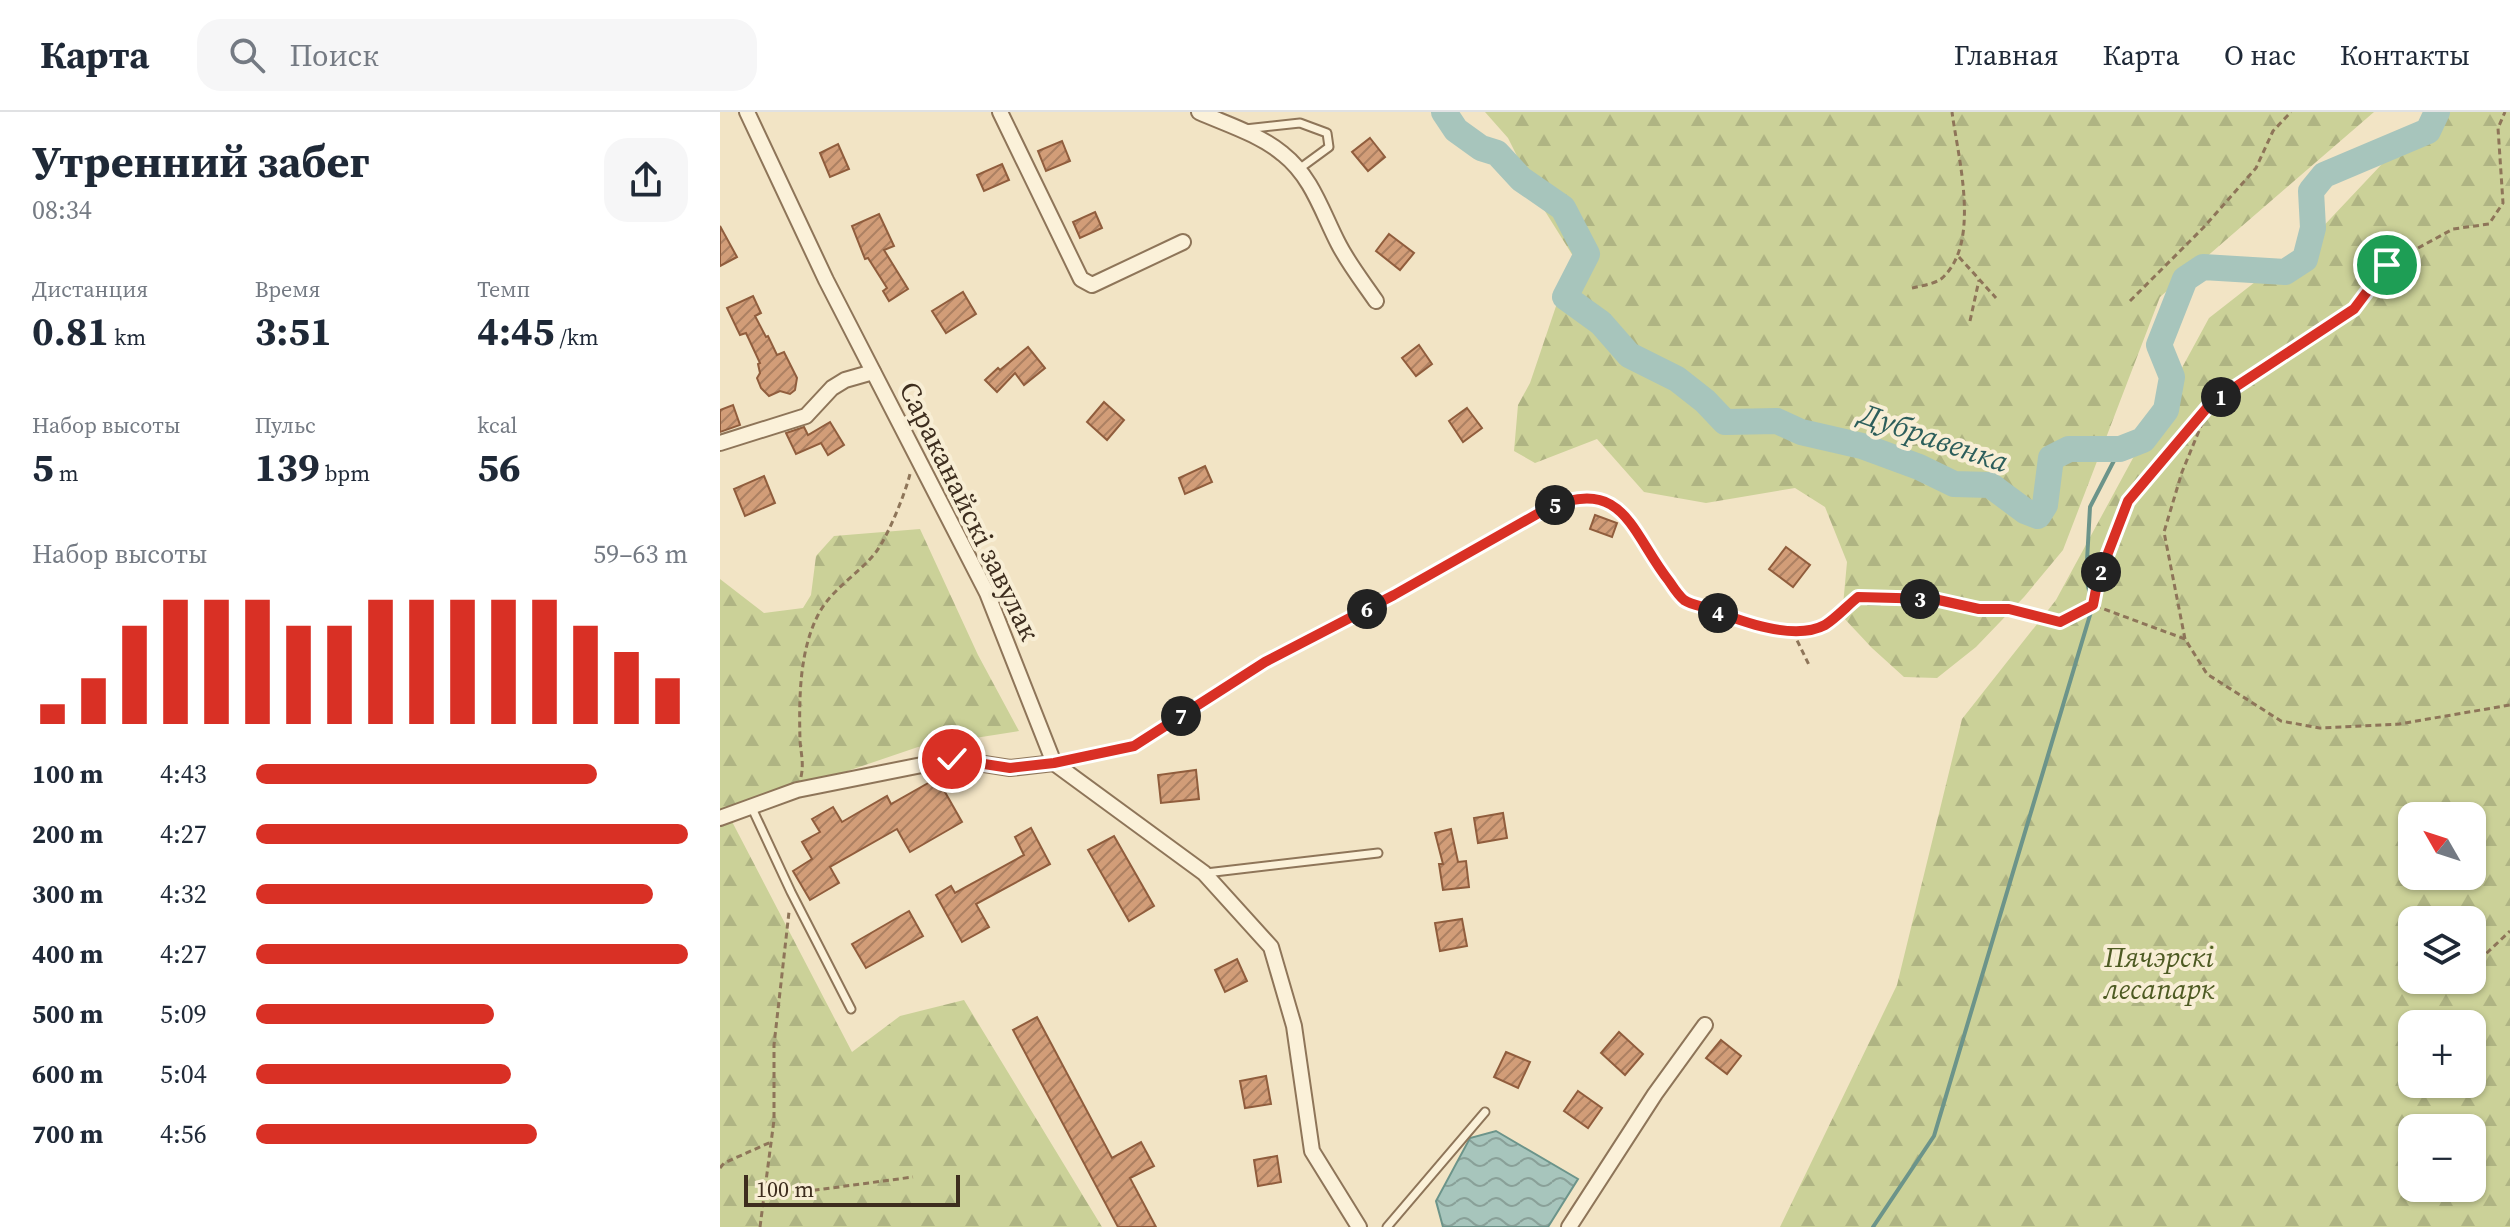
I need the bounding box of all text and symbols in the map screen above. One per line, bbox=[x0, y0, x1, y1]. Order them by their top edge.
search box bbox=[197, 19, 757, 91]
text: Карта bbox=[40, 29, 149, 81]
icon: search bbox=[225, 33, 269, 77]
text: Поиск bbox=[289, 35, 379, 76]
text: Главная bbox=[1954, 36, 2059, 74]
text: Карта bbox=[2103, 36, 2180, 74]
text: О нас bbox=[2224, 36, 2296, 74]
text: Контакты bbox=[2340, 36, 2470, 74]
text: Утренний забег bbox=[32, 131, 370, 192]
button: share bbox=[604, 138, 688, 222]
text: 08:34 bbox=[32, 192, 92, 228]
pin bbox=[2353, 231, 2421, 299]
icon: arrive bbox=[2365, 243, 2409, 287]
text: Дистанция bbox=[32, 274, 148, 304]
text: Время bbox=[255, 274, 320, 304]
text: Темп bbox=[477, 274, 530, 304]
text: 0.81 bbox=[32, 304, 109, 358]
text: 3:51 bbox=[255, 304, 332, 358]
text: 4:45 bbox=[477, 304, 554, 358]
text: km bbox=[109, 322, 146, 352]
text: /km bbox=[554, 322, 599, 352]
street label: Сараканайскі завулак bbox=[891, 375, 1050, 647]
pin: 1 bbox=[2201, 377, 2241, 417]
text: 1 bbox=[2215, 382, 2227, 412]
water label: Дубравенка bbox=[1852, 392, 2015, 482]
text: Набор высоты bbox=[32, 410, 180, 440]
text: Пульс bbox=[255, 410, 316, 440]
text: kcal bbox=[477, 410, 517, 440]
text: 5 bbox=[32, 440, 54, 494]
text: 139 bbox=[255, 440, 320, 494]
text: 56 bbox=[477, 440, 521, 494]
text: m bbox=[54, 458, 79, 488]
text: bpm bbox=[320, 458, 370, 488]
pin: 5 bbox=[1535, 485, 1575, 525]
text: 5 bbox=[1549, 490, 1561, 520]
text: Набор высоты bbox=[32, 536, 207, 572]
text: 59–63 m bbox=[593, 536, 688, 572]
pin: 2 bbox=[2081, 552, 2121, 592]
text: 2 bbox=[2095, 557, 2107, 587]
pin: 3 bbox=[1900, 579, 1940, 619]
text: 3 bbox=[1914, 584, 1926, 614]
pin: 6 bbox=[1347, 589, 1387, 629]
pin: 4 bbox=[1698, 593, 1738, 633]
text: 6 bbox=[1361, 594, 1373, 624]
text: 4 bbox=[1712, 598, 1724, 628]
pin: 7 bbox=[1161, 696, 1201, 736]
text: 7 bbox=[1175, 701, 1187, 731]
pin bbox=[918, 725, 986, 793]
icon: check bbox=[930, 737, 974, 781]
text: 100 m bbox=[32, 756, 103, 792]
text: 4:43 bbox=[160, 756, 207, 792]
north arrow bbox=[2398, 802, 2486, 890]
map controls bbox=[2398, 802, 2486, 1202]
text: 200 m bbox=[32, 816, 103, 852]
text: 4:27 bbox=[160, 816, 207, 852]
text: 300 m bbox=[32, 876, 103, 912]
text: 4:32 bbox=[160, 876, 207, 912]
button: layers bbox=[2398, 906, 2486, 994]
text: 400 m bbox=[32, 936, 103, 972]
text: 4:27 bbox=[160, 936, 207, 972]
park label: Пячэрскі лесапарк bbox=[2102, 938, 2215, 1008]
text: 500 m bbox=[32, 996, 103, 1032]
text: 5:09 bbox=[160, 996, 207, 1032]
button: + bbox=[2398, 1010, 2486, 1098]
text: 600 m bbox=[32, 1056, 103, 1092]
text: 5:04 bbox=[160, 1056, 207, 1092]
button: − bbox=[2398, 1114, 2486, 1202]
text: 700 m bbox=[32, 1116, 103, 1152]
text: 4:56 bbox=[160, 1116, 207, 1152]
scale bar bbox=[744, 1171, 960, 1207]
text: 100 m bbox=[756, 1174, 814, 1204]

